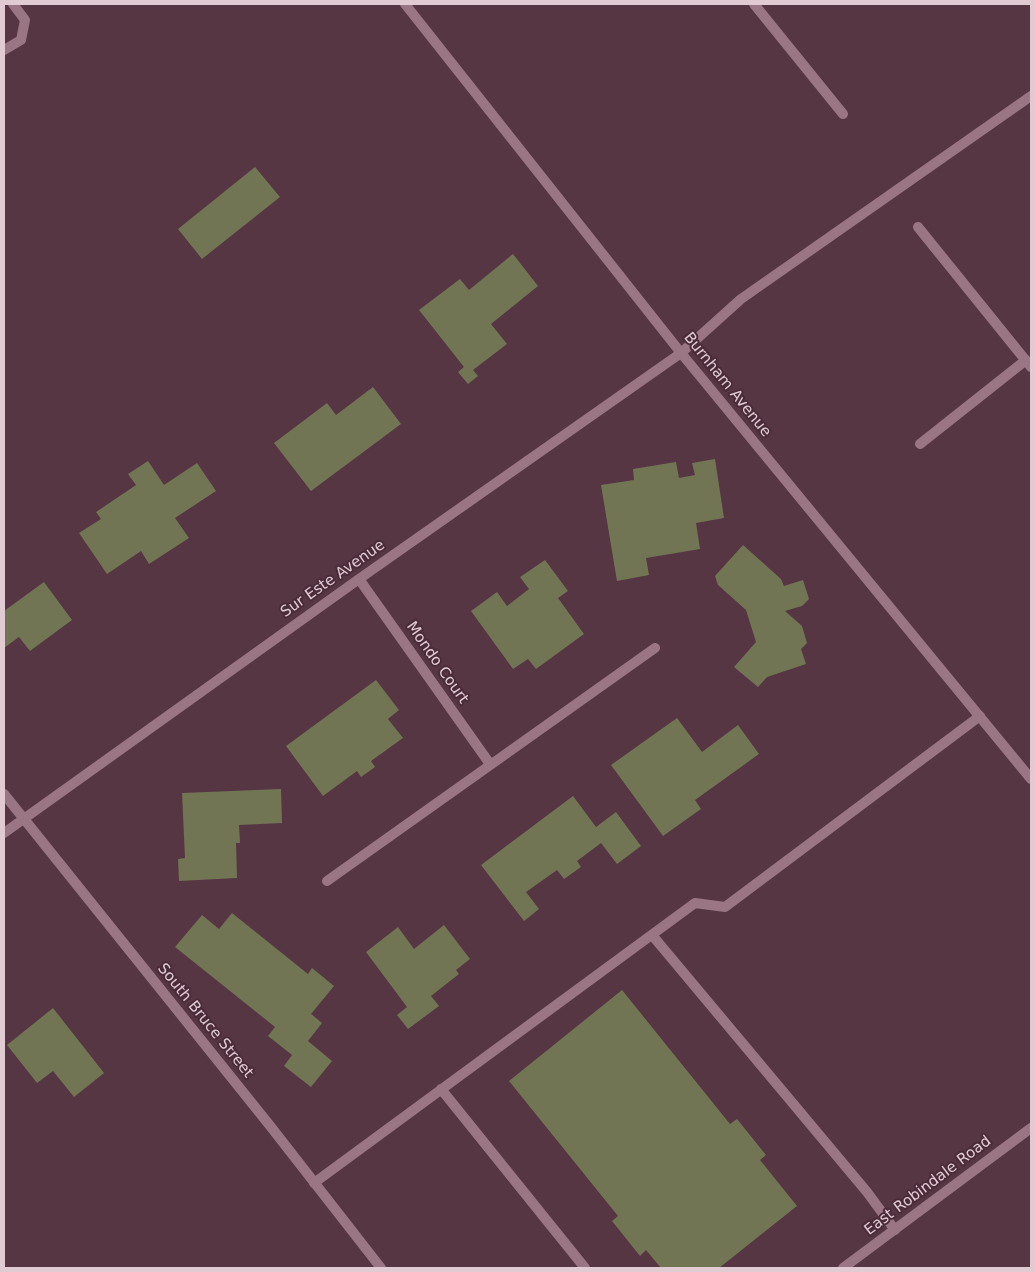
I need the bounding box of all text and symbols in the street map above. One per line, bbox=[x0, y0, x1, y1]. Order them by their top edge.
street label: Burnham Avenue bbox=[679, 329, 775, 441]
street label: Sur Este Avenue bbox=[278, 536, 388, 622]
street label: Mondo Court bbox=[402, 618, 472, 708]
street label: South Bruce Street bbox=[153, 960, 257, 1082]
street label: East Robindale Road bbox=[861, 1133, 995, 1239]

